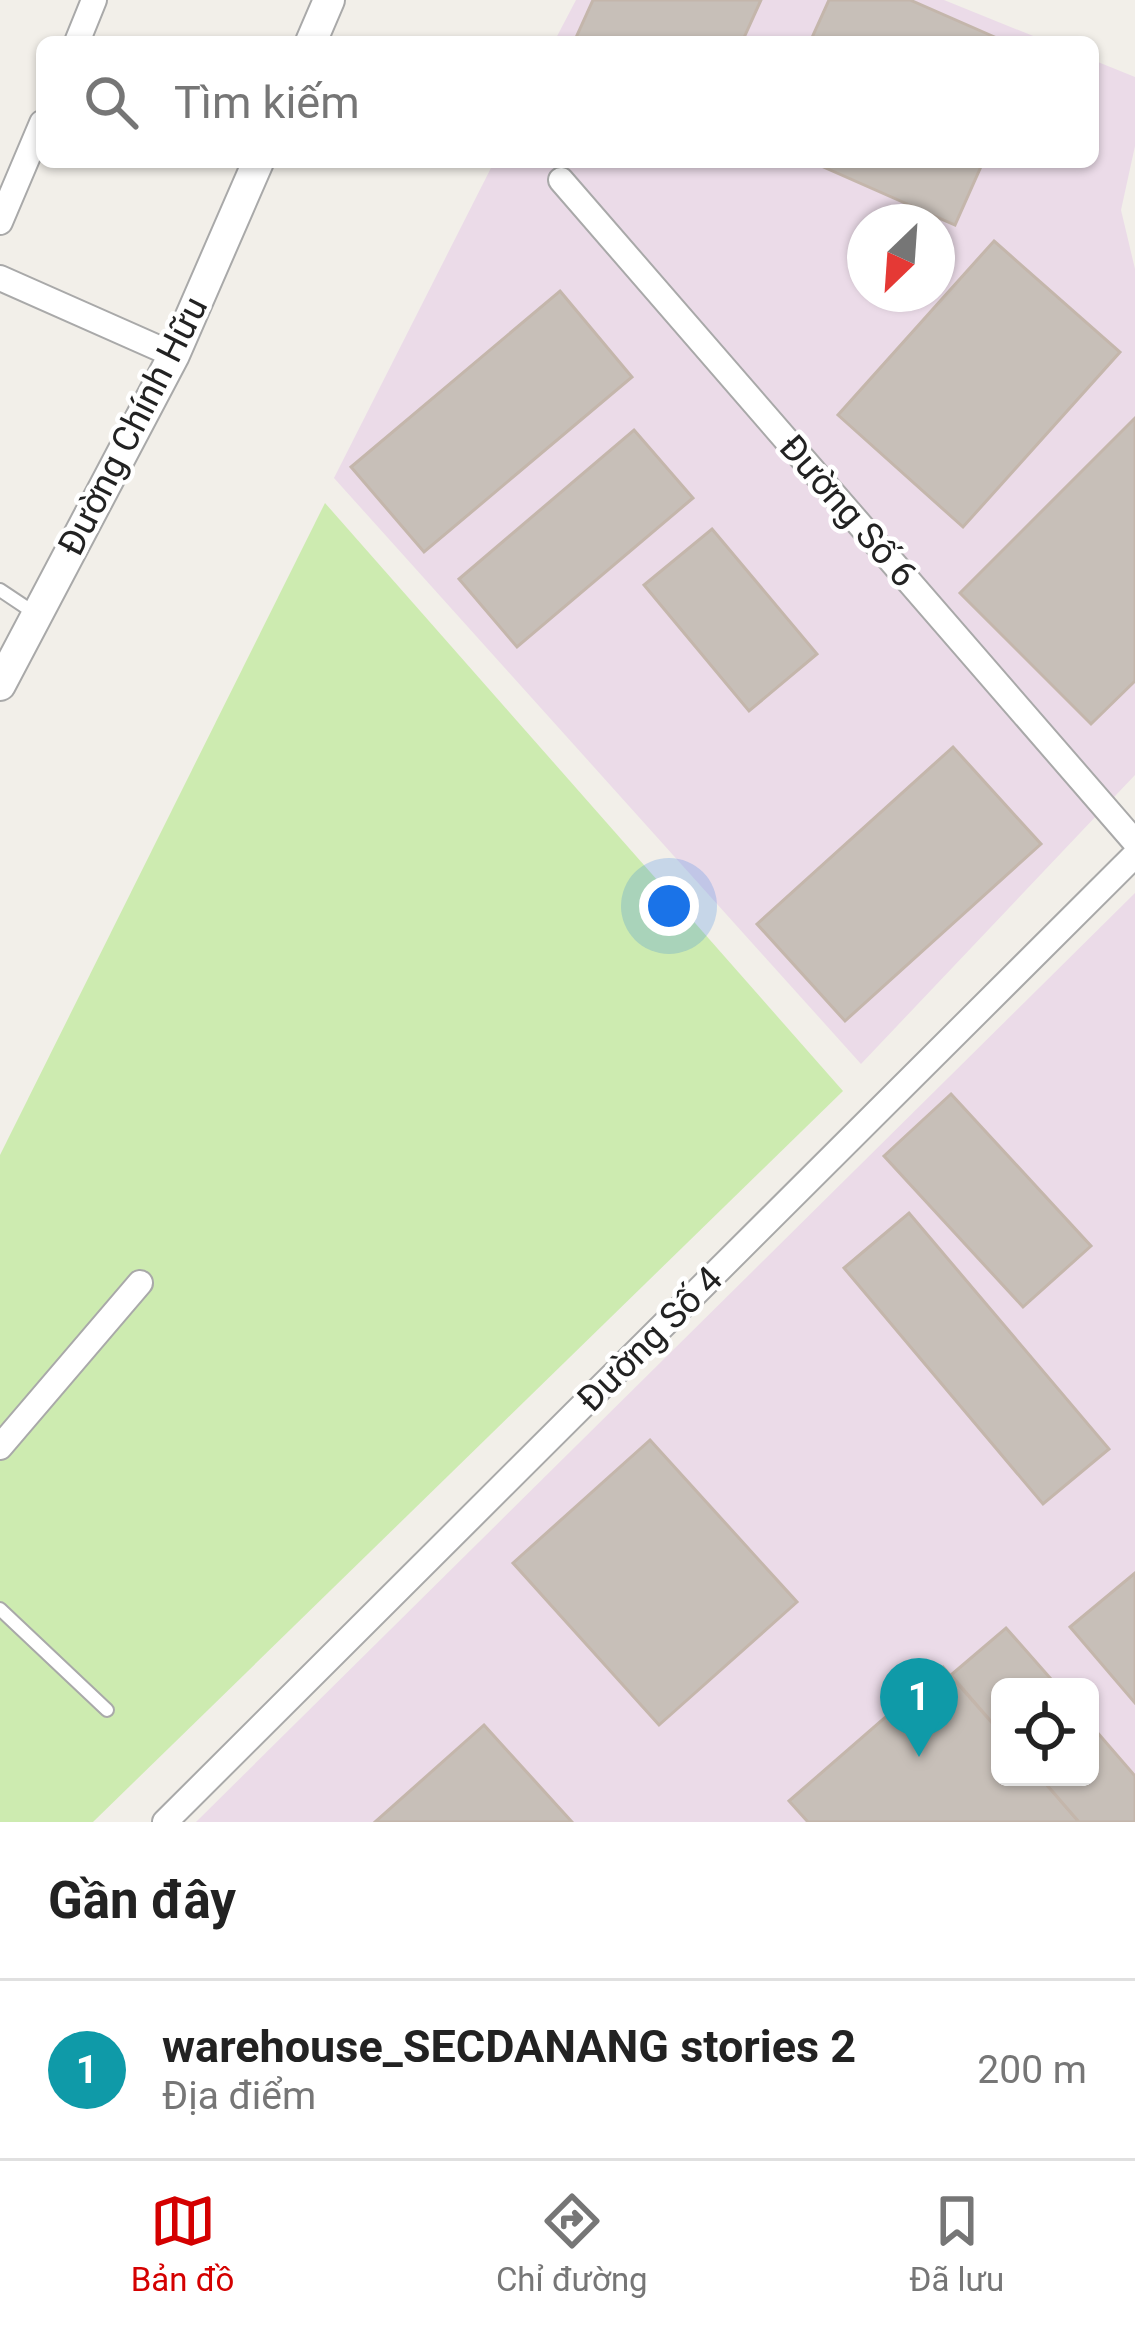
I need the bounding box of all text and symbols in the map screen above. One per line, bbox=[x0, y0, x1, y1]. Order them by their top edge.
search box bbox=[36, 36, 1099, 168]
icon: search bbox=[78, 69, 144, 135]
text: Tìm kiếm bbox=[174, 76, 360, 129]
north arrow bbox=[847, 204, 955, 312]
street label: Đường Chính Hữu bbox=[50, 290, 216, 562]
street label: Đường Số 6 bbox=[771, 427, 925, 595]
your location bbox=[639, 876, 699, 936]
street label: Đường Số 4 bbox=[569, 1258, 731, 1420]
pin: 1 bbox=[880, 1658, 958, 1757]
map controls bbox=[991, 1678, 1099, 1786]
button: locate bbox=[991, 1678, 1099, 1786]
text: Gần đây bbox=[48, 1871, 236, 1930]
text: warehouse_SECDANANG stories 2 bbox=[162, 2020, 856, 2073]
text: 1 bbox=[76, 2047, 98, 2093]
text: 200 m bbox=[977, 2047, 1087, 2093]
text: Địa điểm bbox=[162, 2073, 316, 2119]
tab: Bản đồ bbox=[131, 2188, 234, 2299]
tab: Chỉ đường bbox=[496, 2188, 648, 2299]
tab: Đã lưu bbox=[909, 2188, 1004, 2299]

